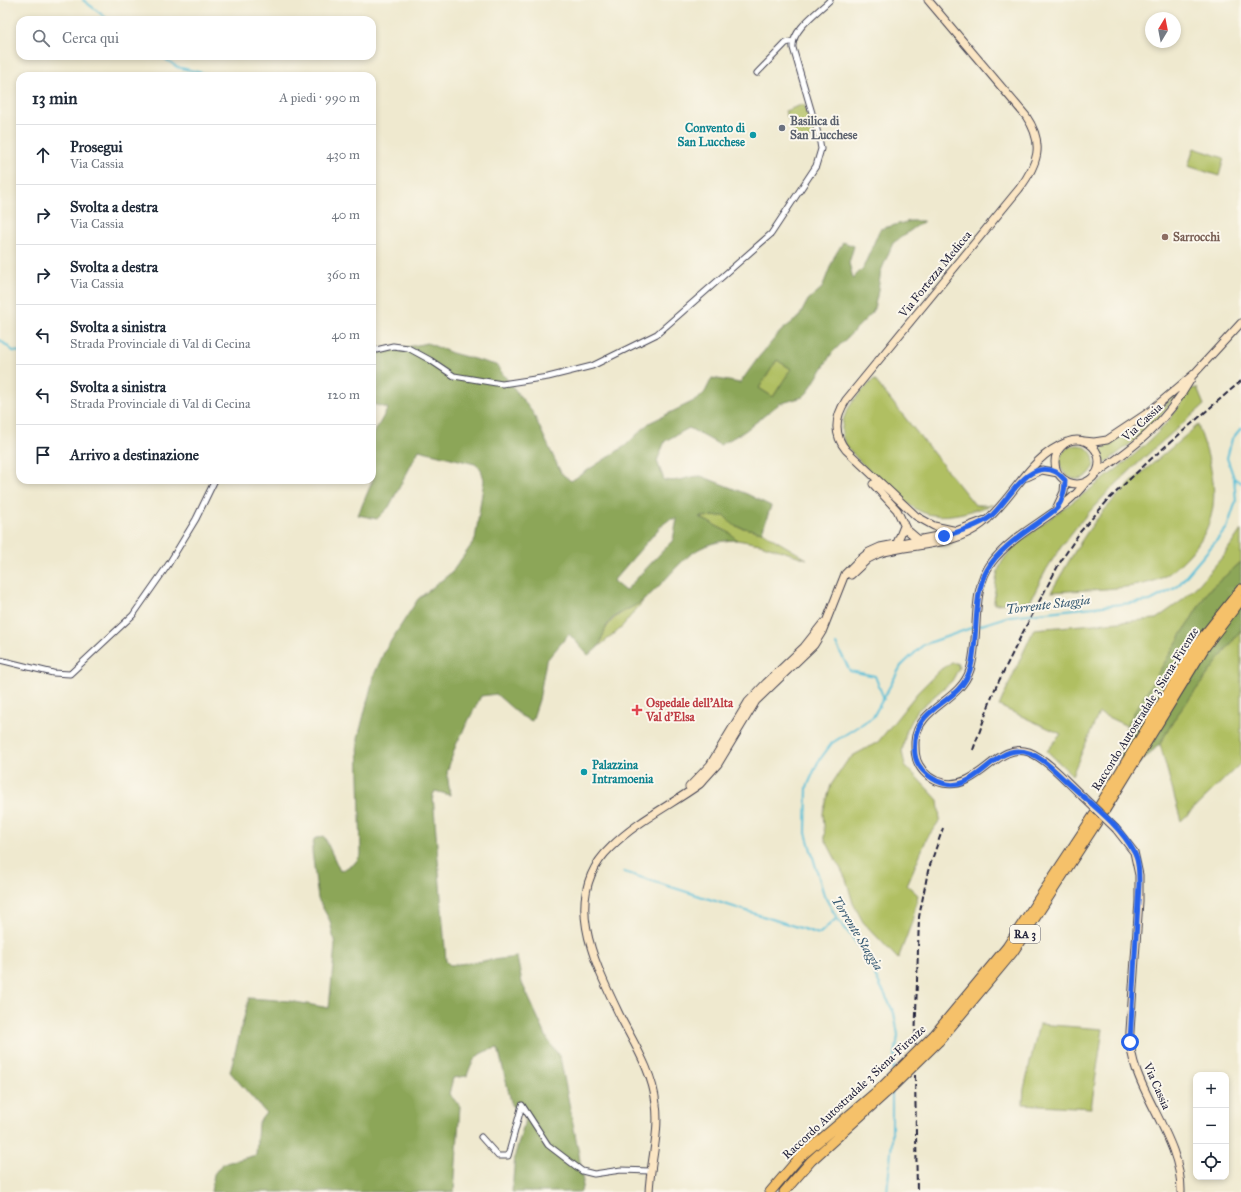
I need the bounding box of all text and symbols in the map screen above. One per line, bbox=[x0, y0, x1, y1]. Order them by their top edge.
north arrow bbox=[1145, 12, 1181, 48]
search box bbox=[16, 16, 376, 60]
icon: search bbox=[30, 27, 52, 49]
text: Cerca qui bbox=[62, 29, 119, 47]
text: 13 min bbox=[32, 88, 77, 109]
text: A piedi · 990 m bbox=[279, 90, 360, 106]
place label: Basilica di San Lucchese bbox=[790, 114, 857, 142]
place label: Convento di San Lucchese bbox=[678, 121, 746, 149]
marker: Basilica di San Lucchese bbox=[777, 123, 787, 133]
marker: Convento di San Lucchese bbox=[748, 130, 758, 140]
text: Prosegui bbox=[70, 138, 123, 156]
icon: ahead bbox=[32, 144, 54, 166]
text: 430 m bbox=[326, 147, 360, 163]
text: Via Cassia bbox=[70, 156, 124, 172]
text: Svolta a destra bbox=[70, 198, 158, 216]
icon: right bbox=[32, 204, 54, 226]
text: 40 m bbox=[331, 207, 360, 223]
text: Via Cassia bbox=[70, 216, 124, 232]
street label: Via Fortezza Medicea bbox=[895, 227, 975, 321]
place label: Sarrocchi bbox=[1173, 230, 1221, 244]
marker: Sarrocchi bbox=[1160, 232, 1170, 242]
text: Svolta a destra bbox=[70, 258, 158, 276]
icon: right bbox=[32, 264, 54, 286]
text: 360 m bbox=[327, 267, 360, 283]
text: Via Cassia bbox=[70, 276, 124, 292]
text: Svolta a sinistra bbox=[70, 318, 166, 336]
icon: left bbox=[32, 324, 54, 346]
text: 40 m bbox=[331, 327, 360, 343]
text: Strada Provinciale di Val di Cecina bbox=[70, 336, 251, 352]
text: Svolta a sinistra bbox=[70, 378, 166, 396]
icon: left bbox=[32, 384, 54, 406]
text: 120 m bbox=[327, 387, 360, 403]
text: Strada Provinciale di Val di Cecina bbox=[70, 396, 251, 412]
street label: Via Cassia bbox=[1118, 399, 1166, 445]
icon: arrive bbox=[32, 444, 54, 466]
text: Arrivo a destinazione bbox=[70, 446, 199, 464]
route end bbox=[935, 527, 953, 545]
water label: Torrente Staggia bbox=[1005, 592, 1091, 618]
street label: Raccordo Autostradale 3 Siena-Firenze bbox=[1089, 625, 1201, 793]
place label: Ospedale dell'Alta Val d'Elsa bbox=[645, 696, 734, 724]
marker: Ospedale dell'Alta Val d'Elsa bbox=[631, 704, 643, 716]
place label: Palazzina Intramoenia bbox=[592, 758, 654, 786]
marker: Palazzina Intramoenia bbox=[579, 767, 589, 777]
water label: Torrente Staggia bbox=[828, 893, 886, 974]
road number: RA 3 bbox=[1010, 925, 1040, 943]
street label: Raccordo Autostradale 3 Siena-Firenze bbox=[780, 1022, 928, 1162]
route start bbox=[1121, 1033, 1139, 1051]
street label: Via Cassia bbox=[1140, 1060, 1174, 1112]
map controls bbox=[1193, 1072, 1229, 1180]
button: + bbox=[1193, 1072, 1229, 1108]
button: − bbox=[1193, 1108, 1229, 1144]
button: locate bbox=[1193, 1144, 1229, 1180]

